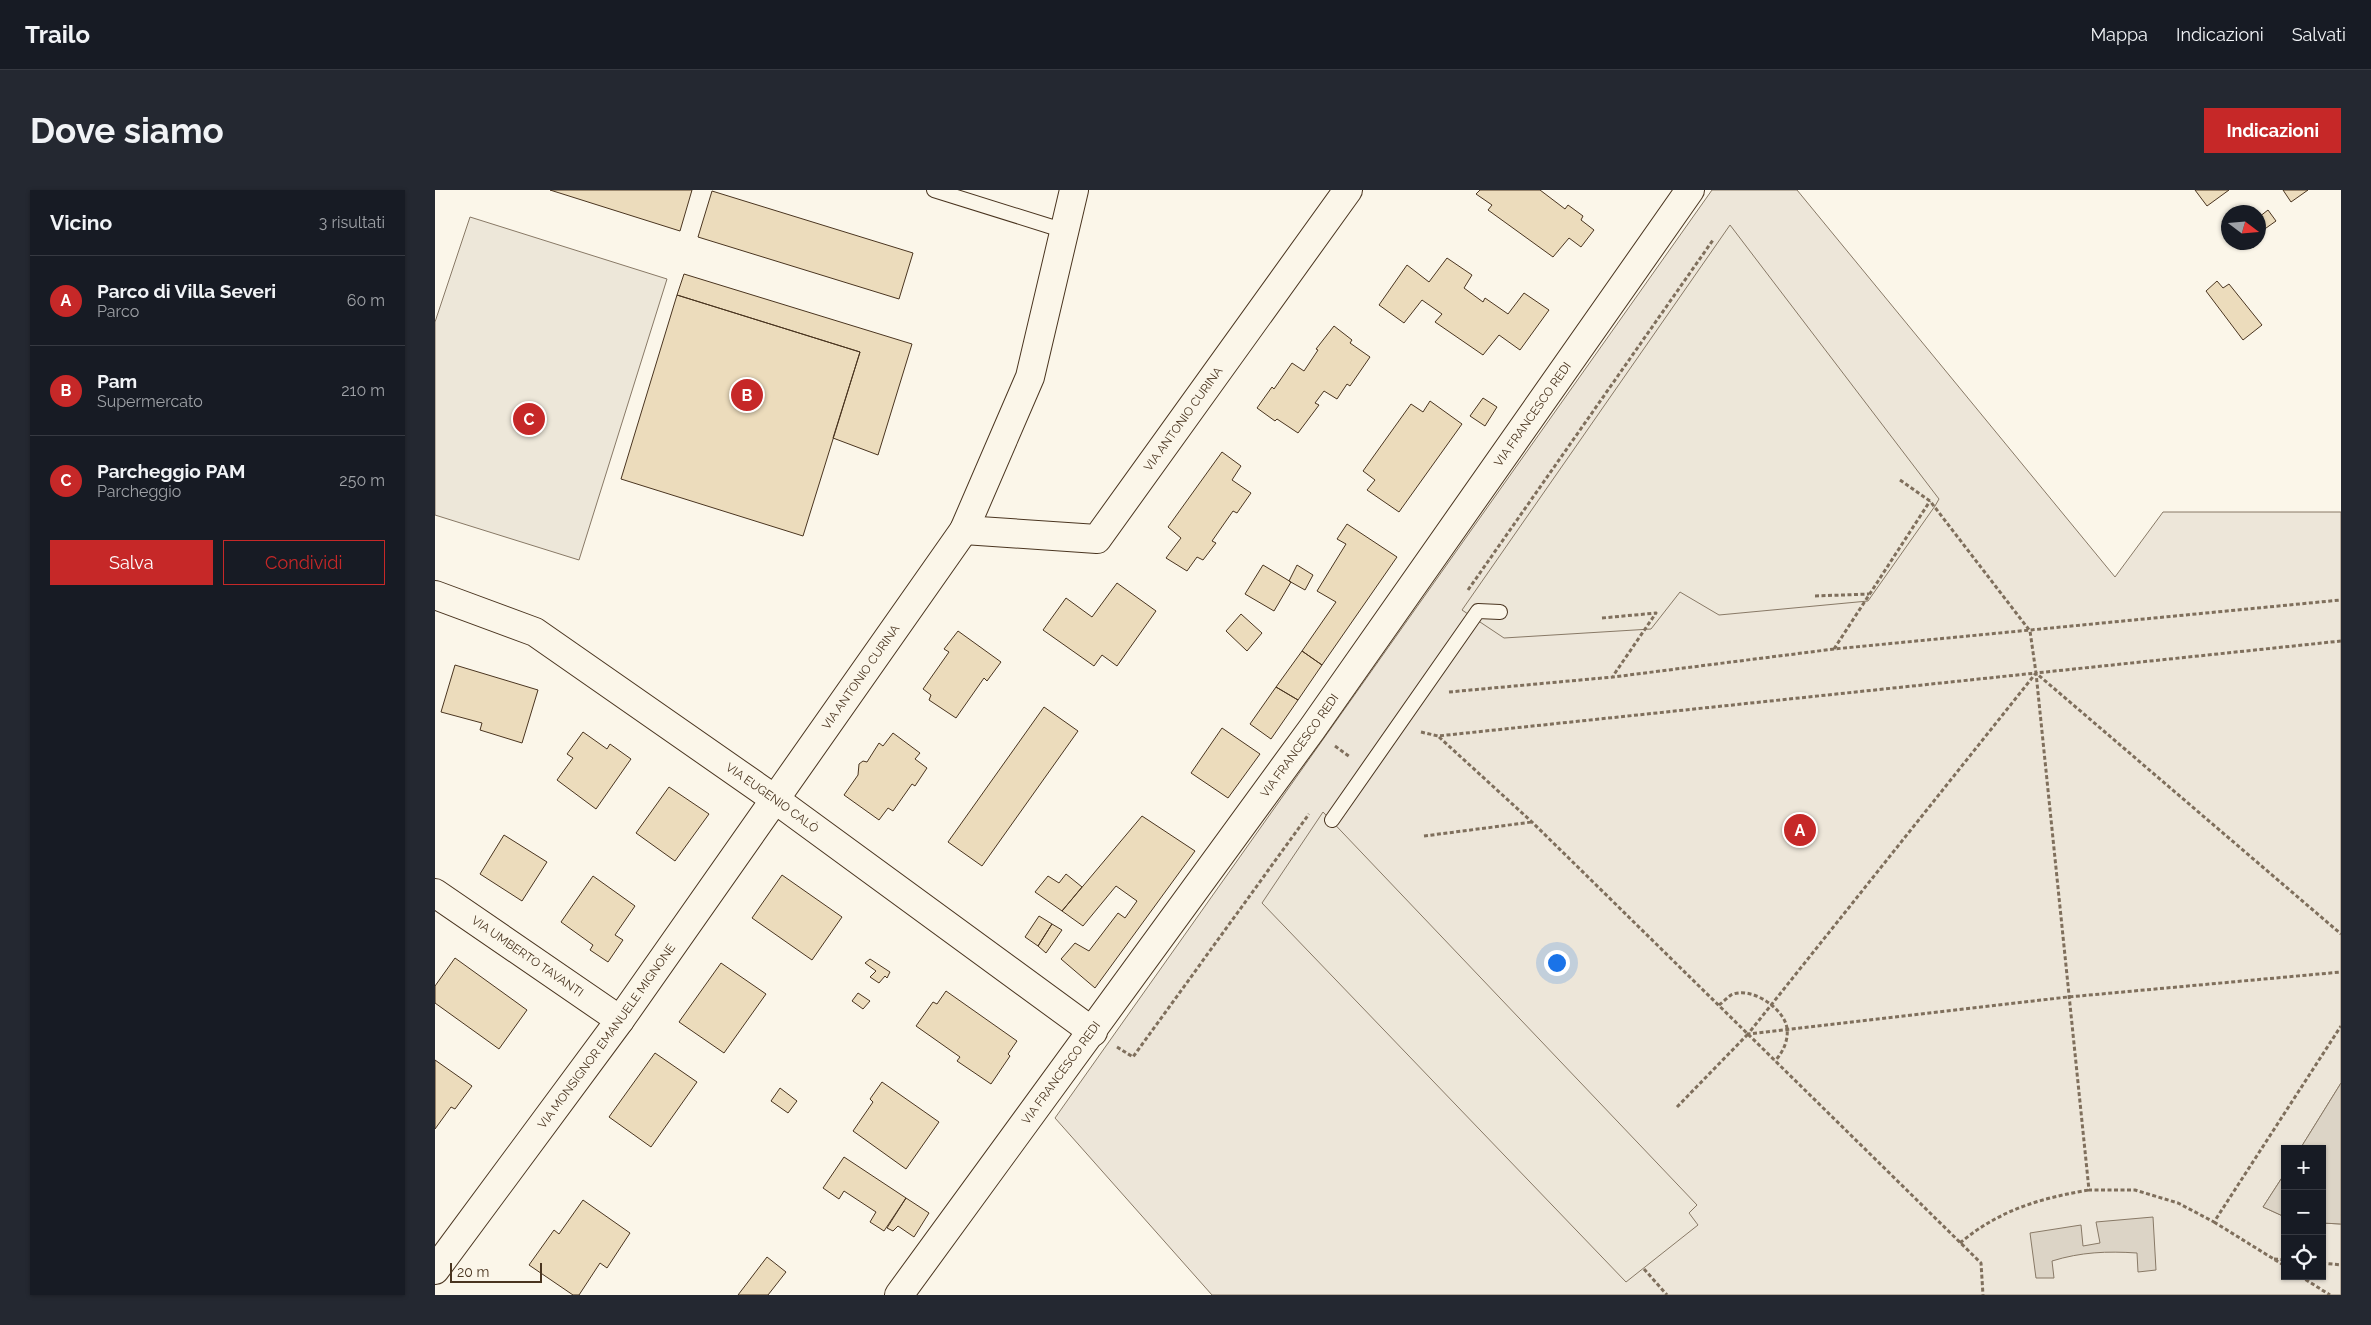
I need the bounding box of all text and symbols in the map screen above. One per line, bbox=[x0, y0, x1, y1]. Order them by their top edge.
text: Trailo bbox=[25, 20, 90, 49]
text: Mappa bbox=[2090, 24, 2148, 45]
text: Indicazioni bbox=[2176, 24, 2264, 45]
text: Salvati bbox=[2292, 24, 2346, 45]
button: Indicazioni bbox=[2204, 108, 2341, 153]
text: Dove siamo bbox=[30, 110, 224, 151]
north arrow bbox=[2221, 205, 2266, 250]
text: Vicino bbox=[50, 210, 112, 235]
text: 3 risultati bbox=[319, 213, 385, 232]
text: Parco di Villa Severi bbox=[97, 280, 276, 302]
text: A bbox=[61, 291, 71, 310]
text: 60 m bbox=[347, 291, 385, 310]
text: Parco bbox=[97, 302, 139, 321]
street label: VIA FRANCESCO REDI bbox=[1491, 360, 1574, 469]
street label: VIA ANTONIO CURINA bbox=[1141, 364, 1225, 474]
text: Pam bbox=[97, 370, 137, 392]
pin: B bbox=[731, 376, 763, 414]
text: B bbox=[61, 381, 71, 400]
text: 210 m bbox=[341, 381, 385, 400]
text: Supermercato bbox=[97, 392, 203, 411]
pin: C bbox=[513, 400, 545, 438]
text: Parcheggio PAM bbox=[97, 460, 246, 482]
text: C bbox=[61, 471, 71, 490]
text: 250 m bbox=[339, 471, 385, 490]
text: Parcheggio bbox=[97, 482, 181, 501]
button: Salva bbox=[50, 540, 213, 585]
button: Condividi bbox=[223, 540, 385, 585]
street label: VIA ANTONIO CURINA bbox=[819, 622, 902, 732]
street label: VIA FRANCESCO REDI bbox=[1258, 691, 1341, 800]
street label: VIA EUGENIO CALÒ bbox=[723, 760, 821, 836]
pin: A bbox=[1784, 811, 1816, 849]
street label: VIA UMBERTO TAVANTI bbox=[469, 913, 586, 1000]
street label: VIA MONSIGNOR EMANUELE MIGNONE bbox=[535, 941, 678, 1131]
your location bbox=[1544, 950, 1570, 976]
street label: VIA FRANCESCO REDI bbox=[1019, 1019, 1103, 1127]
map controls bbox=[2281, 1145, 2326, 1280]
button: + bbox=[2281, 1145, 2326, 1190]
button: − bbox=[2281, 1190, 2326, 1235]
button: locate bbox=[2281, 1235, 2326, 1280]
scale bar bbox=[450, 1260, 543, 1283]
text: 20 m bbox=[457, 1264, 489, 1280]

